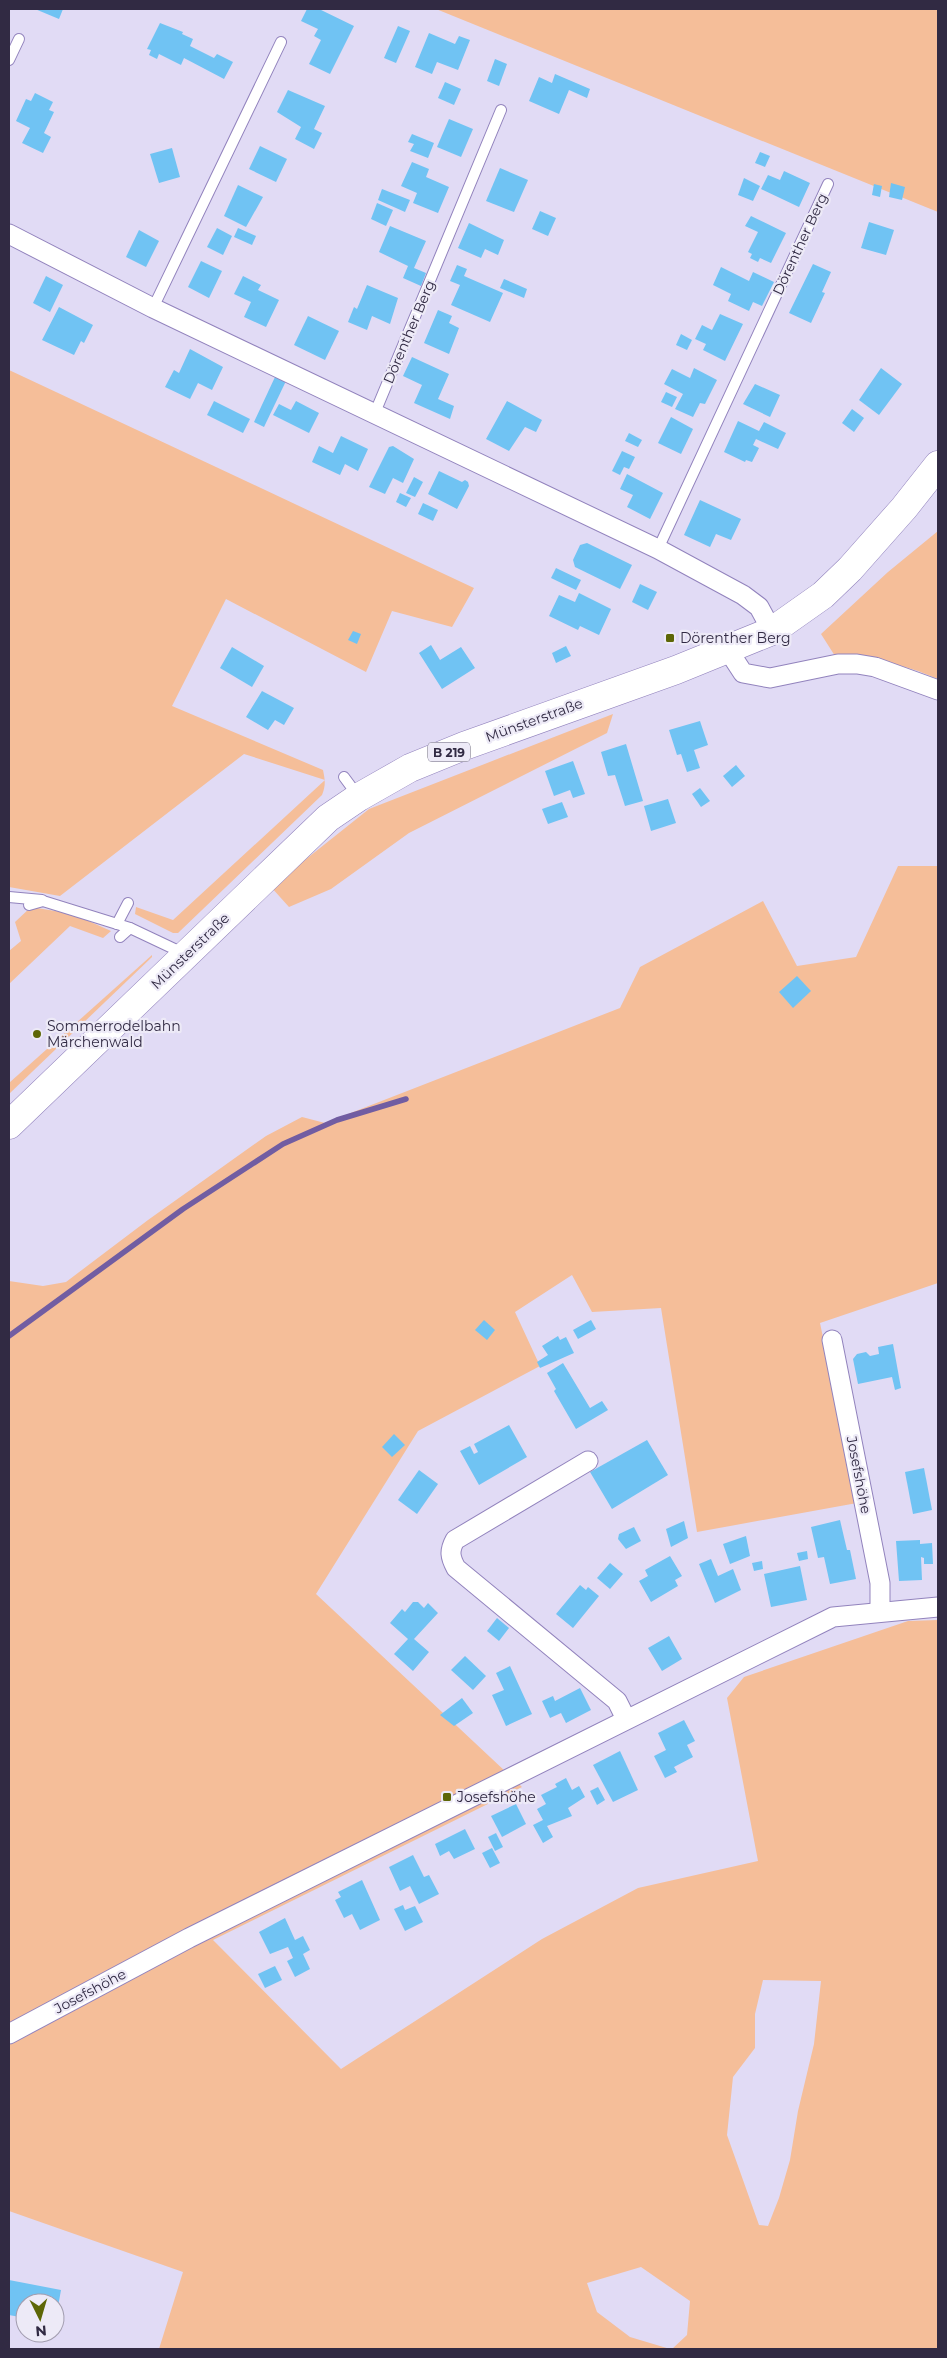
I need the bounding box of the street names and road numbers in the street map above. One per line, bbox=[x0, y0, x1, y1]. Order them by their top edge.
street label: Dörenther Berg bbox=[768, 190, 832, 298]
street label: Dörenther Berg bbox=[379, 278, 439, 386]
street label: Münsterstraße bbox=[483, 694, 585, 746]
road number: B 219 bbox=[428, 742, 470, 762]
street label: Münsterstraße bbox=[147, 909, 233, 993]
street label: Josefshöhe bbox=[842, 1434, 875, 1515]
street label: Josefshöhe bbox=[50, 1965, 129, 2018]

